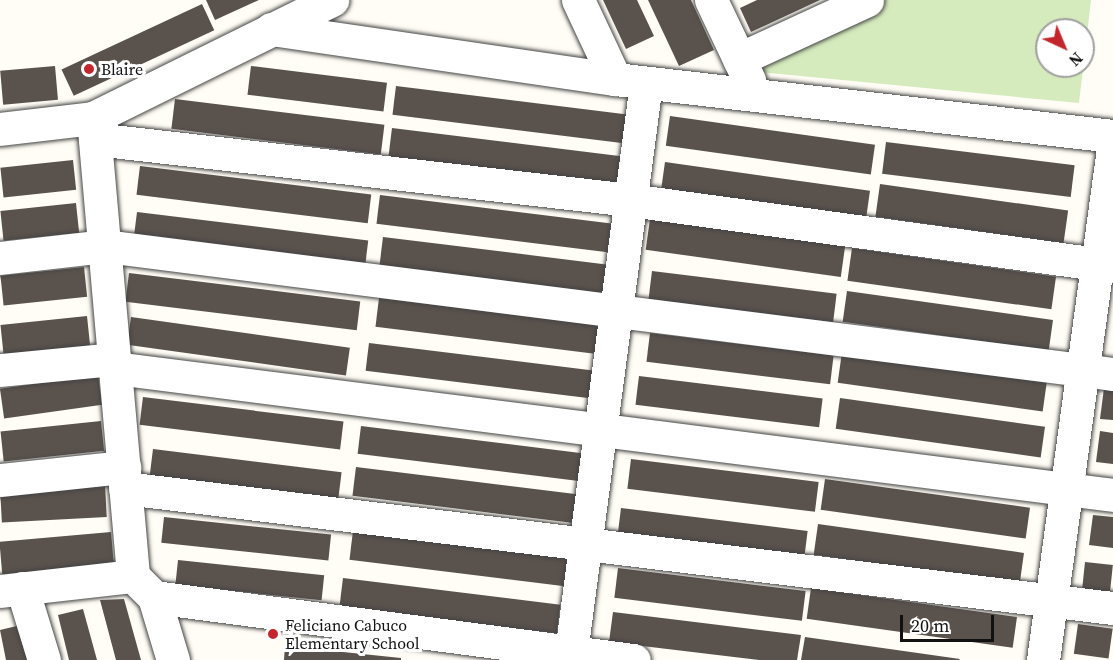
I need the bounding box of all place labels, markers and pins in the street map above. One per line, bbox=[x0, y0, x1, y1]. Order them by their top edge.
place label: Blaire bbox=[101, 59, 143, 79]
marker: Blaire bbox=[82, 62, 96, 76]
place label: Feliciano Cabuco Elementary School bbox=[285, 615, 419, 653]
marker: Feliciano Cabuco Elementary School bbox=[266, 627, 280, 641]

